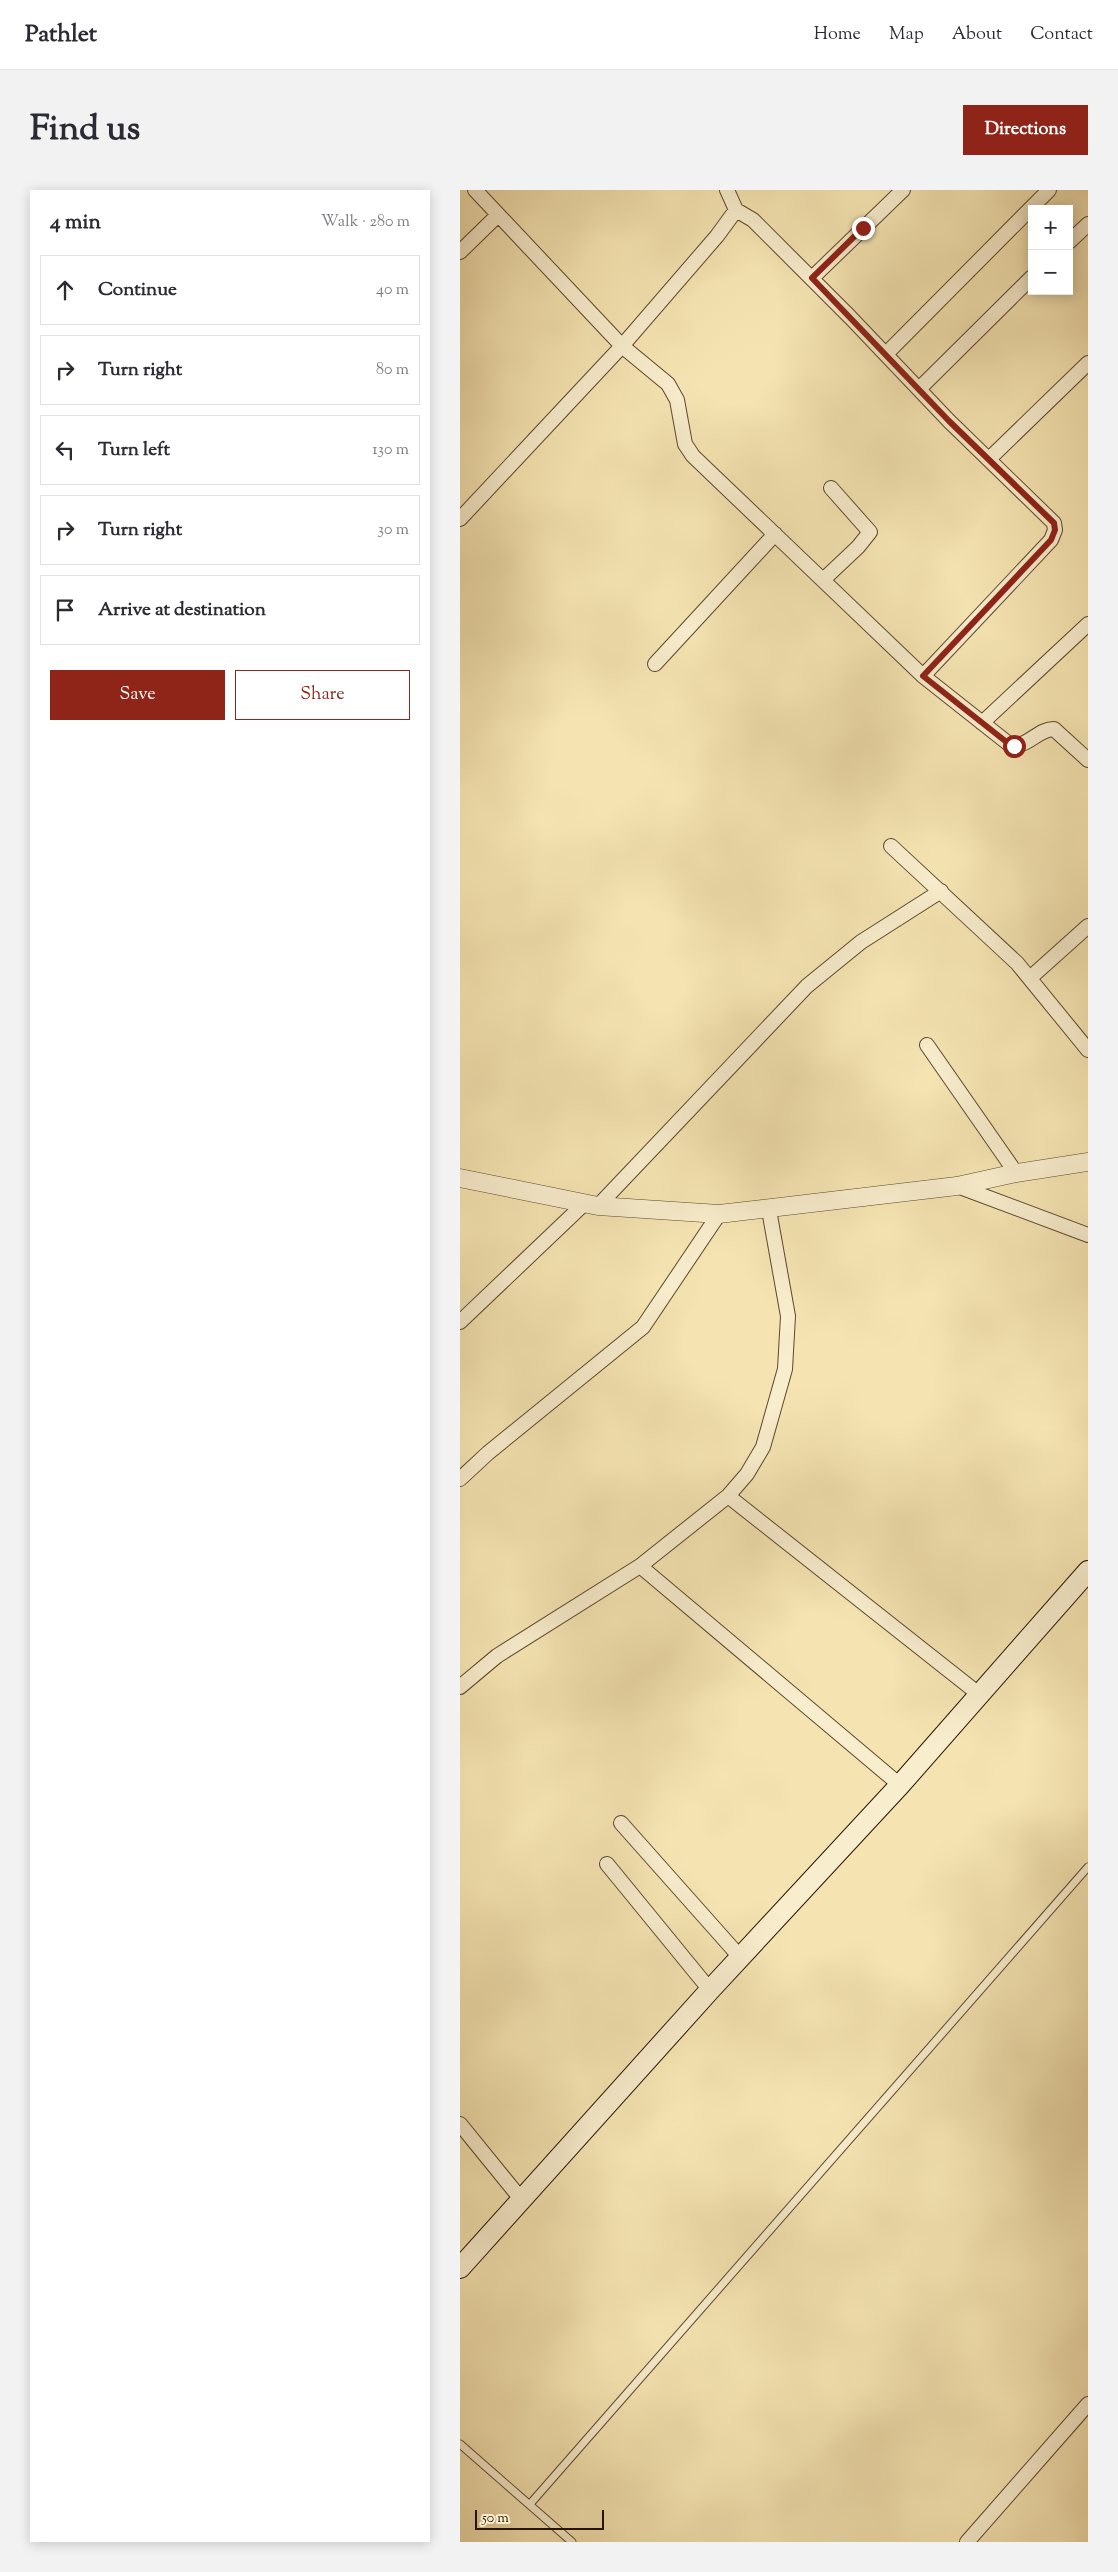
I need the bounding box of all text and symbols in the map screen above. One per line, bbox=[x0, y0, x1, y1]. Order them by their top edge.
text: Pathlet bbox=[25, 18, 97, 52]
text: Home bbox=[814, 22, 861, 48]
text: Map bbox=[889, 22, 924, 48]
text: About bbox=[952, 22, 1002, 48]
text: Contact bbox=[1030, 22, 1093, 48]
text: Find us bbox=[30, 105, 140, 156]
button: Directions bbox=[963, 105, 1088, 155]
map controls bbox=[1028, 205, 1073, 295]
button: + bbox=[1028, 205, 1073, 250]
text: 4 min bbox=[50, 208, 101, 238]
text: Walk · 280 m bbox=[321, 211, 410, 234]
route end bbox=[852, 217, 875, 240]
button: − bbox=[1028, 250, 1073, 295]
icon: ahead bbox=[51, 276, 79, 304]
text: Continue bbox=[98, 277, 177, 304]
text: 40 m bbox=[376, 279, 409, 302]
icon: right bbox=[51, 356, 79, 384]
text: Turn right bbox=[98, 357, 182, 384]
text: 80 m bbox=[376, 359, 409, 382]
icon: left bbox=[51, 436, 79, 464]
text: Turn left bbox=[98, 437, 170, 464]
text: 130 m bbox=[372, 439, 409, 462]
icon: right bbox=[51, 516, 79, 544]
text: Turn right bbox=[98, 517, 182, 544]
text: 30 m bbox=[378, 519, 409, 542]
icon: arrive bbox=[51, 596, 79, 624]
text: Arrive at destination bbox=[98, 597, 266, 624]
button: Save bbox=[50, 670, 225, 720]
button: Share bbox=[235, 670, 410, 720]
route start bbox=[1003, 735, 1026, 758]
scale bar bbox=[475, 2507, 604, 2530]
text: 50 m bbox=[482, 2509, 509, 2529]

